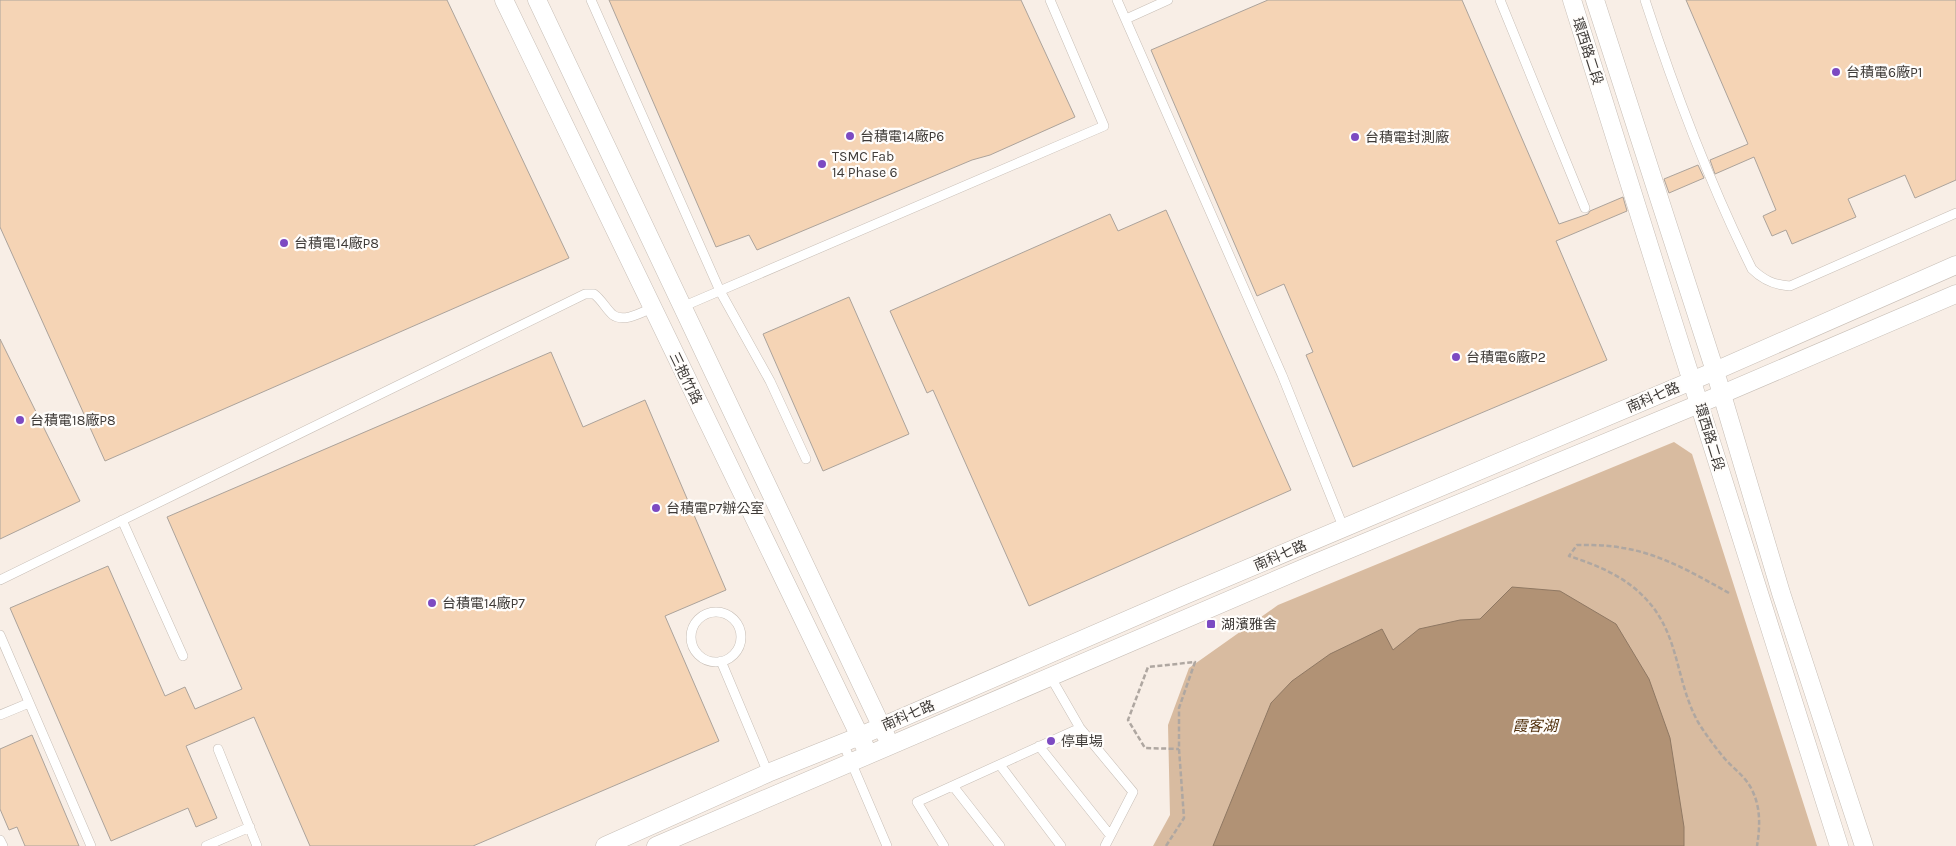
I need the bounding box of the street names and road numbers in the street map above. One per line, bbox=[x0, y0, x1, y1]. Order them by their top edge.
street label: 環西路二段 bbox=[1569, 15, 1606, 87]
street label: 三抱竹路 bbox=[666, 349, 705, 407]
street label: 南科七路 bbox=[1624, 379, 1682, 416]
street label: 環西路二段 bbox=[1691, 401, 1728, 473]
street label: 南科七路 bbox=[1251, 537, 1309, 574]
street label: 南科七路 bbox=[879, 697, 937, 734]

